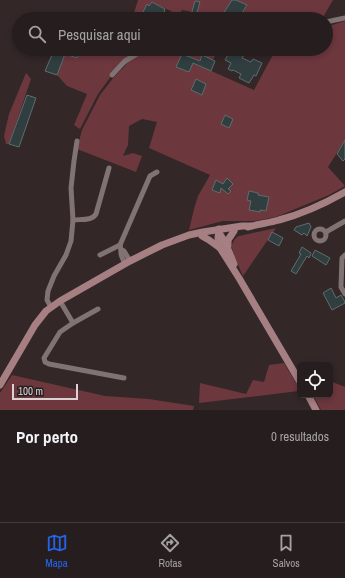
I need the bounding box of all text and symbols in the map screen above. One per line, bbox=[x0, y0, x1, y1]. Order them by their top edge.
search box bbox=[12, 12, 333, 56]
icon: search bbox=[26, 23, 48, 45]
text: Pesquisar aqui bbox=[58, 24, 141, 45]
map controls bbox=[297, 362, 333, 398]
button: locate bbox=[297, 362, 333, 398]
scale bar bbox=[12, 382, 78, 401]
text: 100 m bbox=[18, 384, 43, 398]
text: Por perto bbox=[16, 425, 78, 448]
text: 0 resultados bbox=[271, 428, 329, 445]
tab: Mapa bbox=[45, 532, 68, 570]
tab: Rotas bbox=[158, 532, 182, 570]
tab: Salvos bbox=[273, 532, 300, 570]

